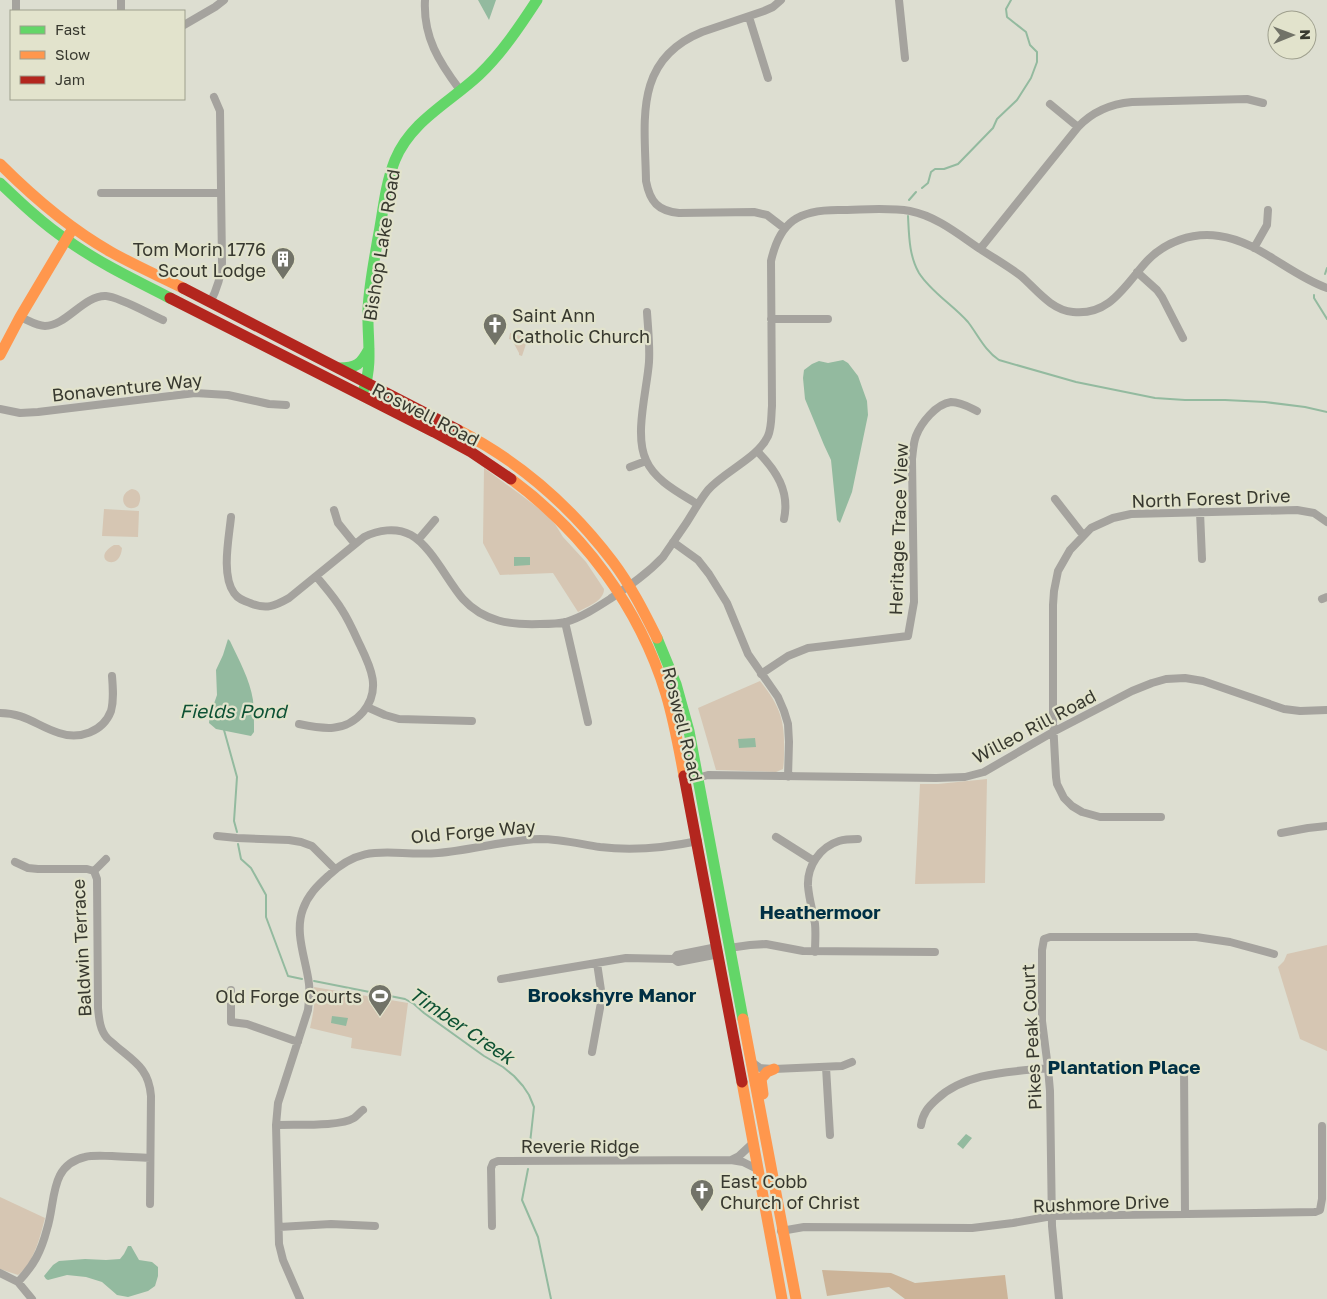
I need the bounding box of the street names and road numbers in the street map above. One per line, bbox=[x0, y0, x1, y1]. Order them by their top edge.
street label: Bishop Lake Road bbox=[358, 168, 404, 322]
street label: Bonaventure Way bbox=[51, 368, 203, 406]
street label: Roswell Road bbox=[369, 378, 483, 450]
street label: Heritage Trace View bbox=[884, 442, 912, 616]
street label: North Forest Drive bbox=[1131, 484, 1291, 512]
street label: Roswell Road bbox=[658, 664, 708, 784]
street label: Willeo Rill Road bbox=[969, 684, 1099, 768]
street label: Old Forge Way bbox=[410, 815, 536, 847]
street label: Baldwin Terrace bbox=[66, 878, 96, 1018]
street label: Pikes Peak Court bbox=[1016, 963, 1046, 1111]
street label: Reverie Ridge bbox=[521, 1135, 639, 1157]
street label: Rushmore Drive bbox=[1032, 1190, 1170, 1216]

